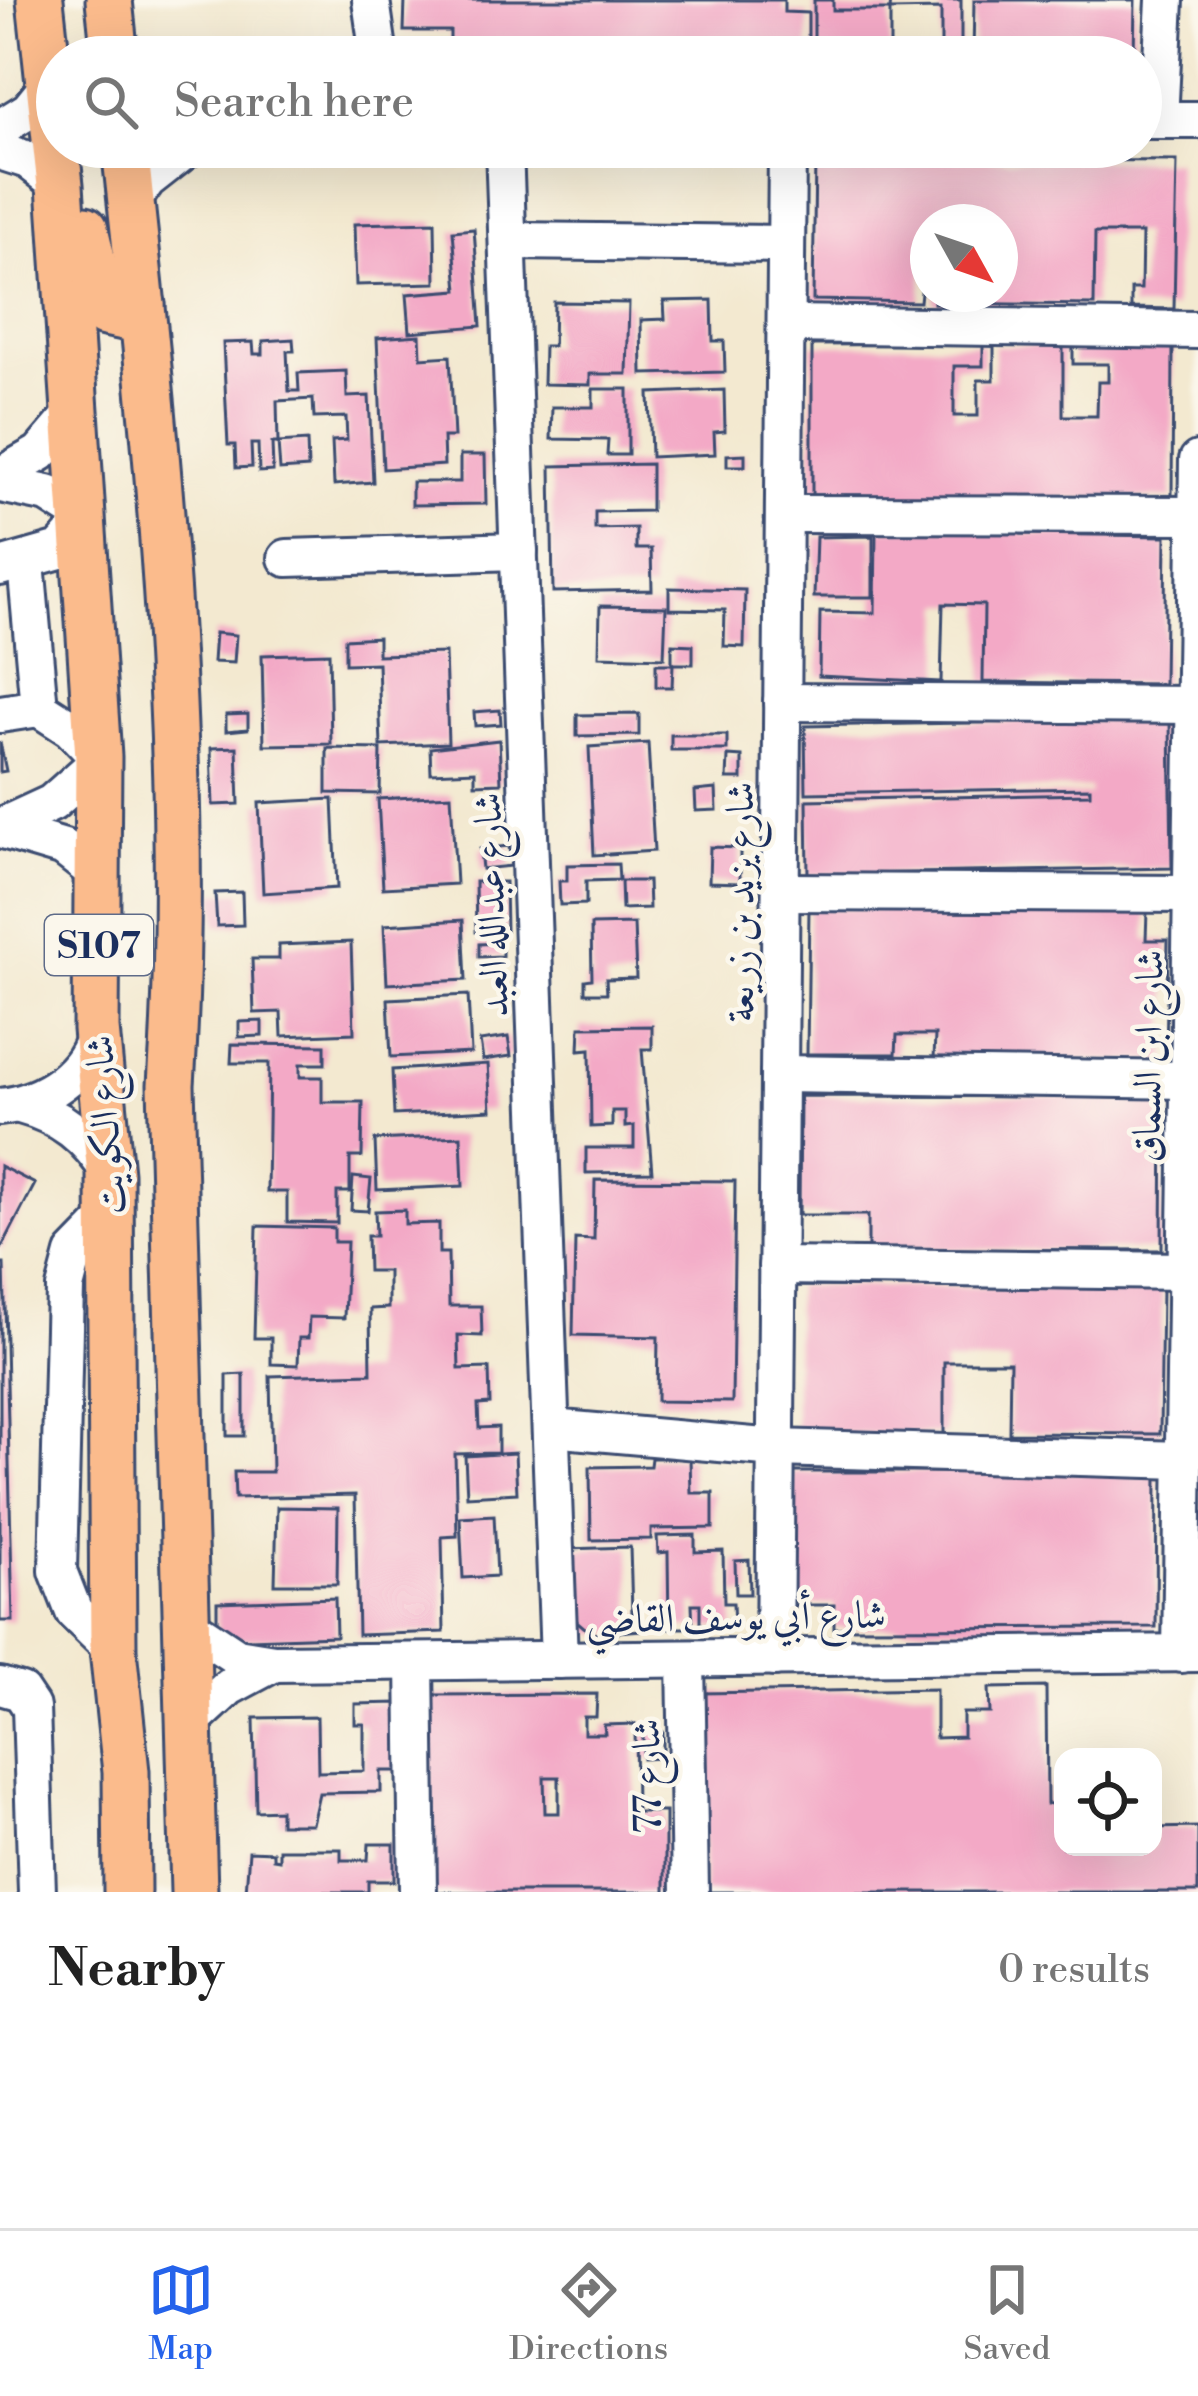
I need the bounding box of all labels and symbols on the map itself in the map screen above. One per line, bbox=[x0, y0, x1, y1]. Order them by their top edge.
north arrow bbox=[910, 204, 1018, 312]
street label: شارع يزيد بن زريعة bbox=[717, 782, 772, 1022]
street label: شارع عبدالله العبد bbox=[464, 792, 527, 1018]
road number: S107 bbox=[45, 915, 153, 975]
street label: شارع ابن السماق bbox=[1123, 949, 1182, 1163]
street label: شارع الكويت bbox=[76, 1033, 143, 1216]
street label: شارع أبي يوسف القاضي bbox=[586, 1587, 887, 1656]
street label: شارع 77 bbox=[623, 1718, 680, 1834]

